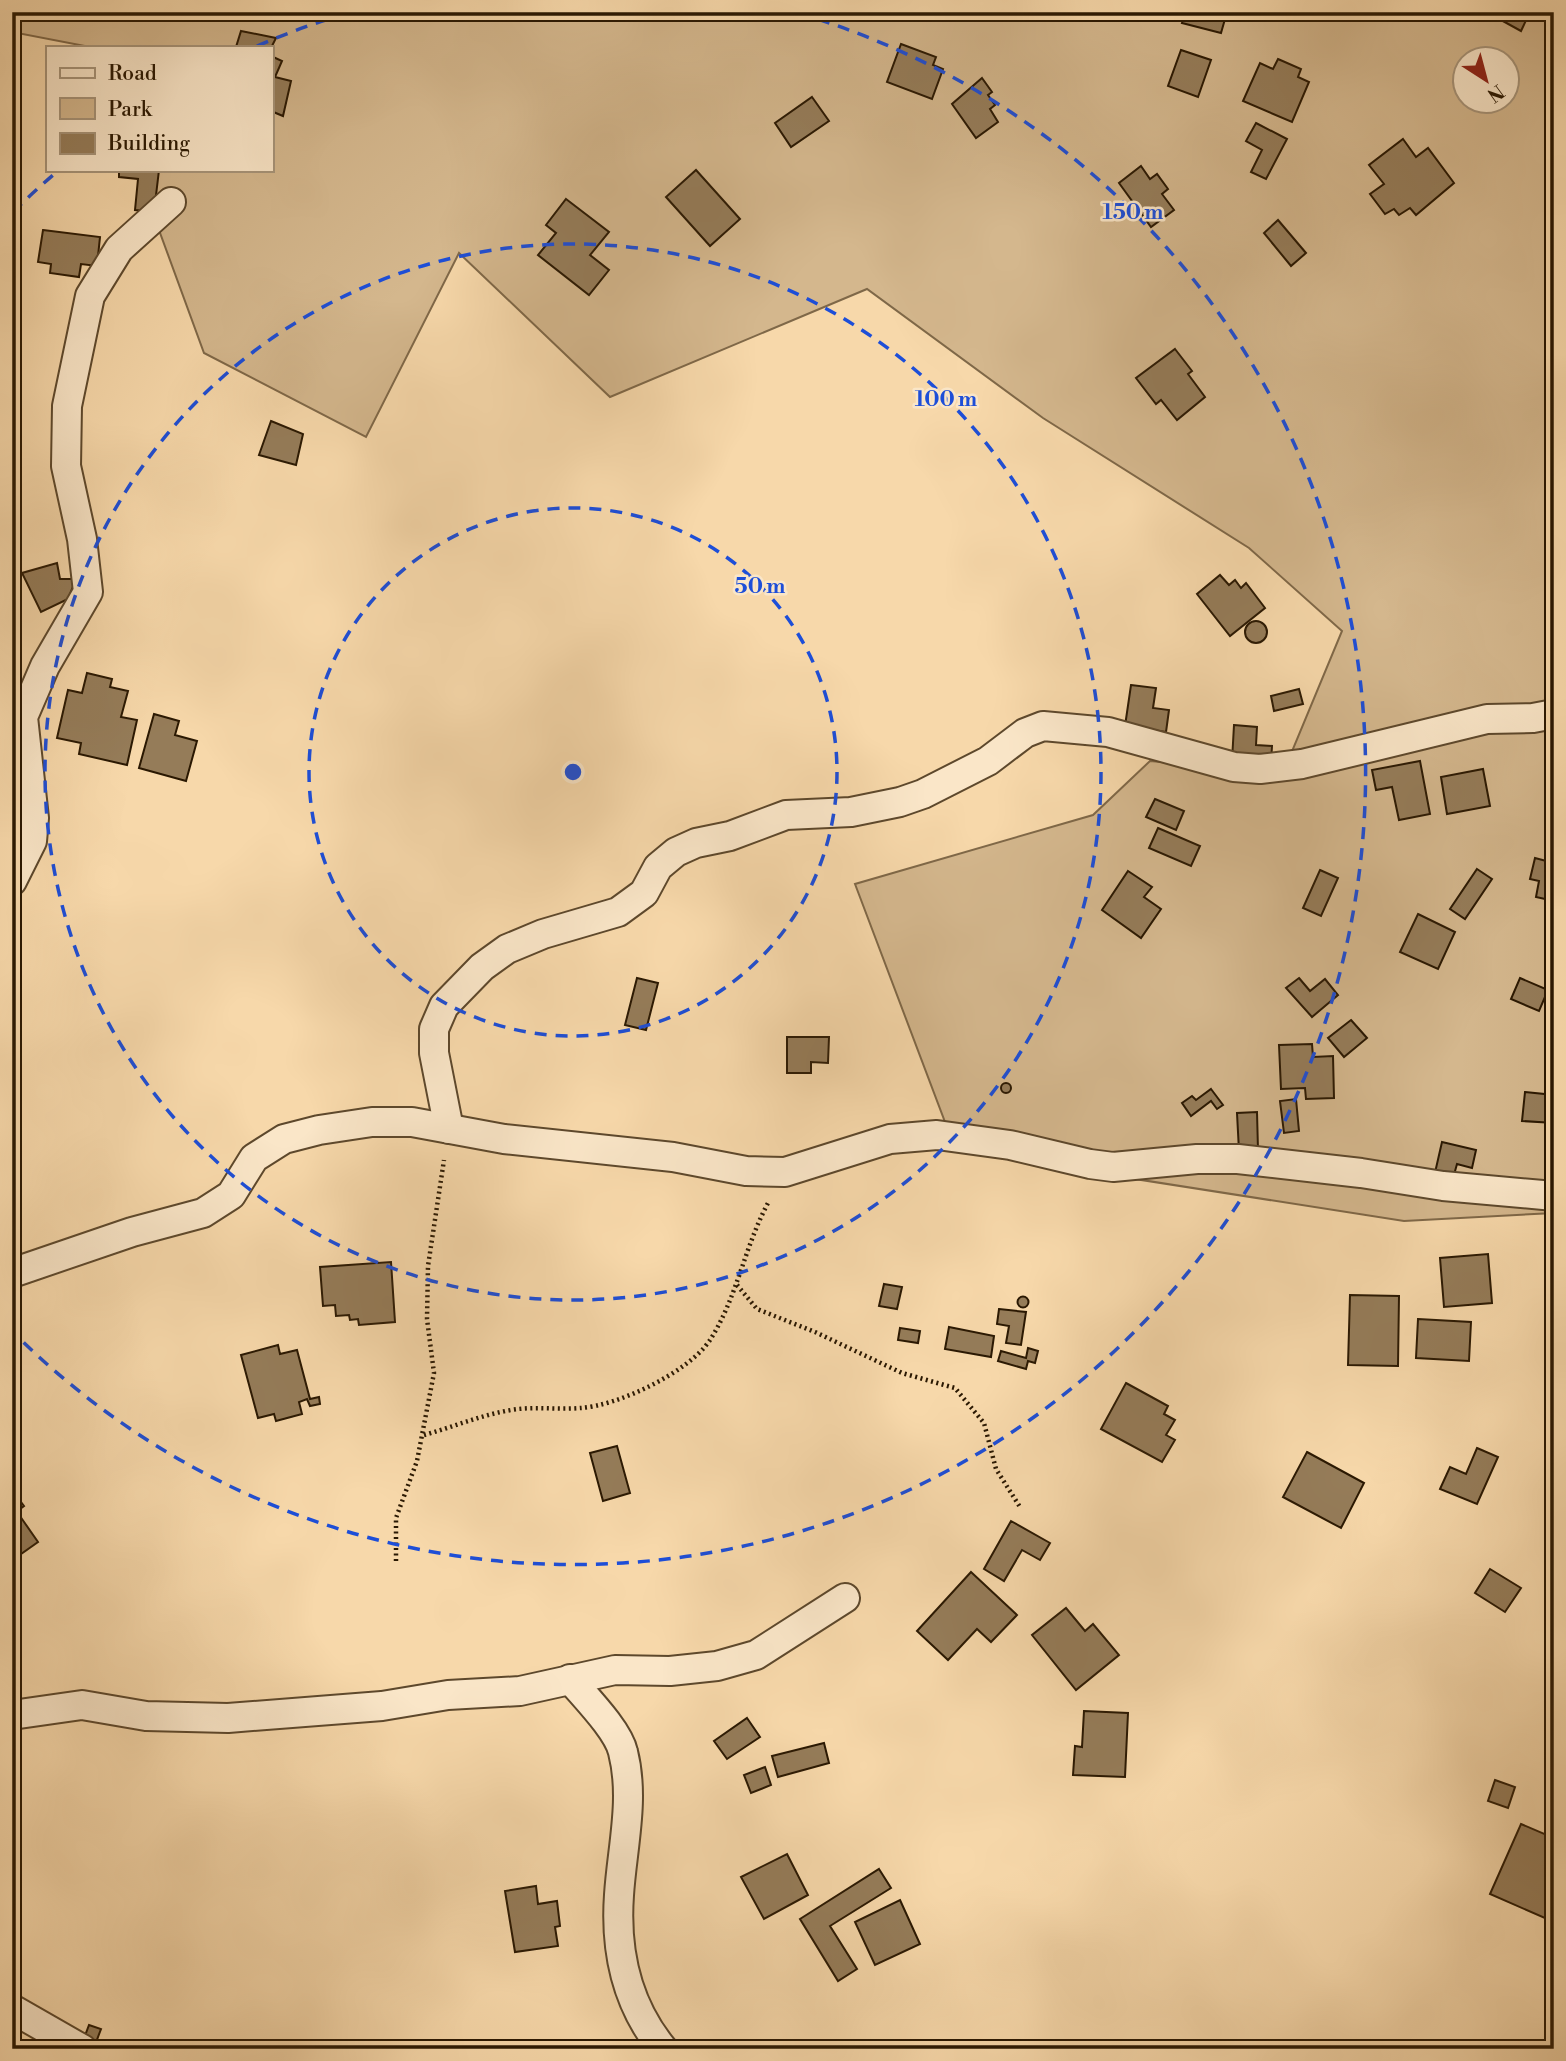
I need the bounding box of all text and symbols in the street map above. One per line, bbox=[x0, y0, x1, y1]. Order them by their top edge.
legend bbox=[46, 46, 273, 172]
north arrow bbox=[1450, 46, 1520, 116]
text: Road bbox=[108, 61, 157, 87]
text: N bbox=[1482, 79, 1509, 107]
text: Park bbox=[108, 97, 153, 123]
text: Building bbox=[107, 131, 190, 157]
text: 150 m bbox=[1103, 200, 1163, 226]
text: 100 m bbox=[915, 387, 977, 413]
text: 50 m bbox=[735, 574, 785, 600]
centre of rings bbox=[561, 760, 585, 784]

